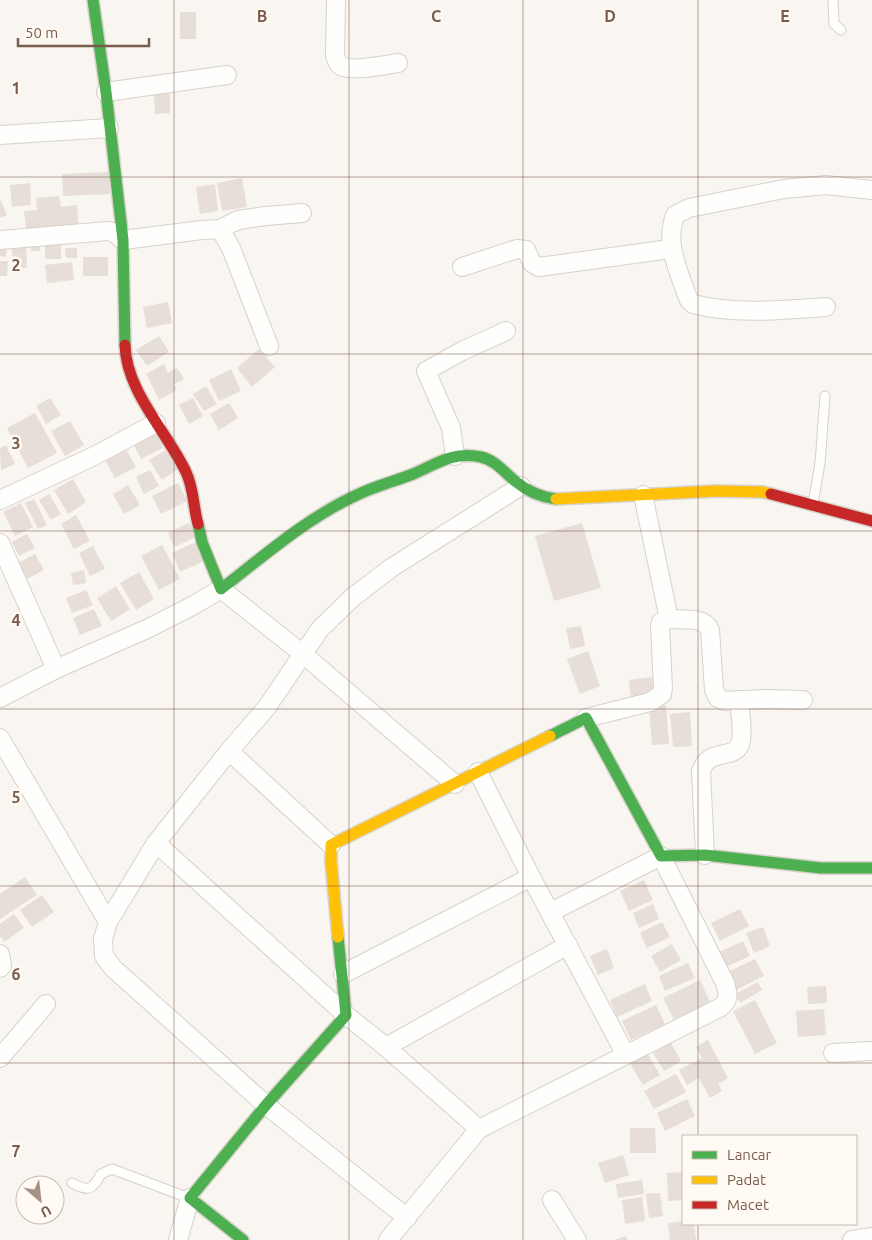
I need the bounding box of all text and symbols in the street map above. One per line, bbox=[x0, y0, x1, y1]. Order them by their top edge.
text: B bbox=[257, 7, 267, 25]
text: C bbox=[431, 7, 441, 25]
text: D bbox=[604, 7, 616, 25]
text: E bbox=[780, 7, 790, 25]
scale bar bbox=[18, 15, 149, 47]
text: 50 m bbox=[25, 24, 58, 41]
text: 1 bbox=[11, 79, 21, 97]
text: 2 bbox=[11, 256, 21, 274]
text: 3 bbox=[11, 434, 21, 452]
text: 4 bbox=[11, 611, 21, 629]
text: 5 bbox=[11, 788, 21, 806]
text: 6 bbox=[11, 965, 21, 983]
legend bbox=[682, 1135, 857, 1225]
text: 7 bbox=[11, 1142, 21, 1160]
text: Lancar bbox=[727, 1146, 772, 1163]
text: Padat bbox=[727, 1171, 766, 1188]
north arrow bbox=[15, 1175, 65, 1225]
text: Macet bbox=[727, 1196, 769, 1213]
text: U bbox=[38, 1202, 54, 1221]

